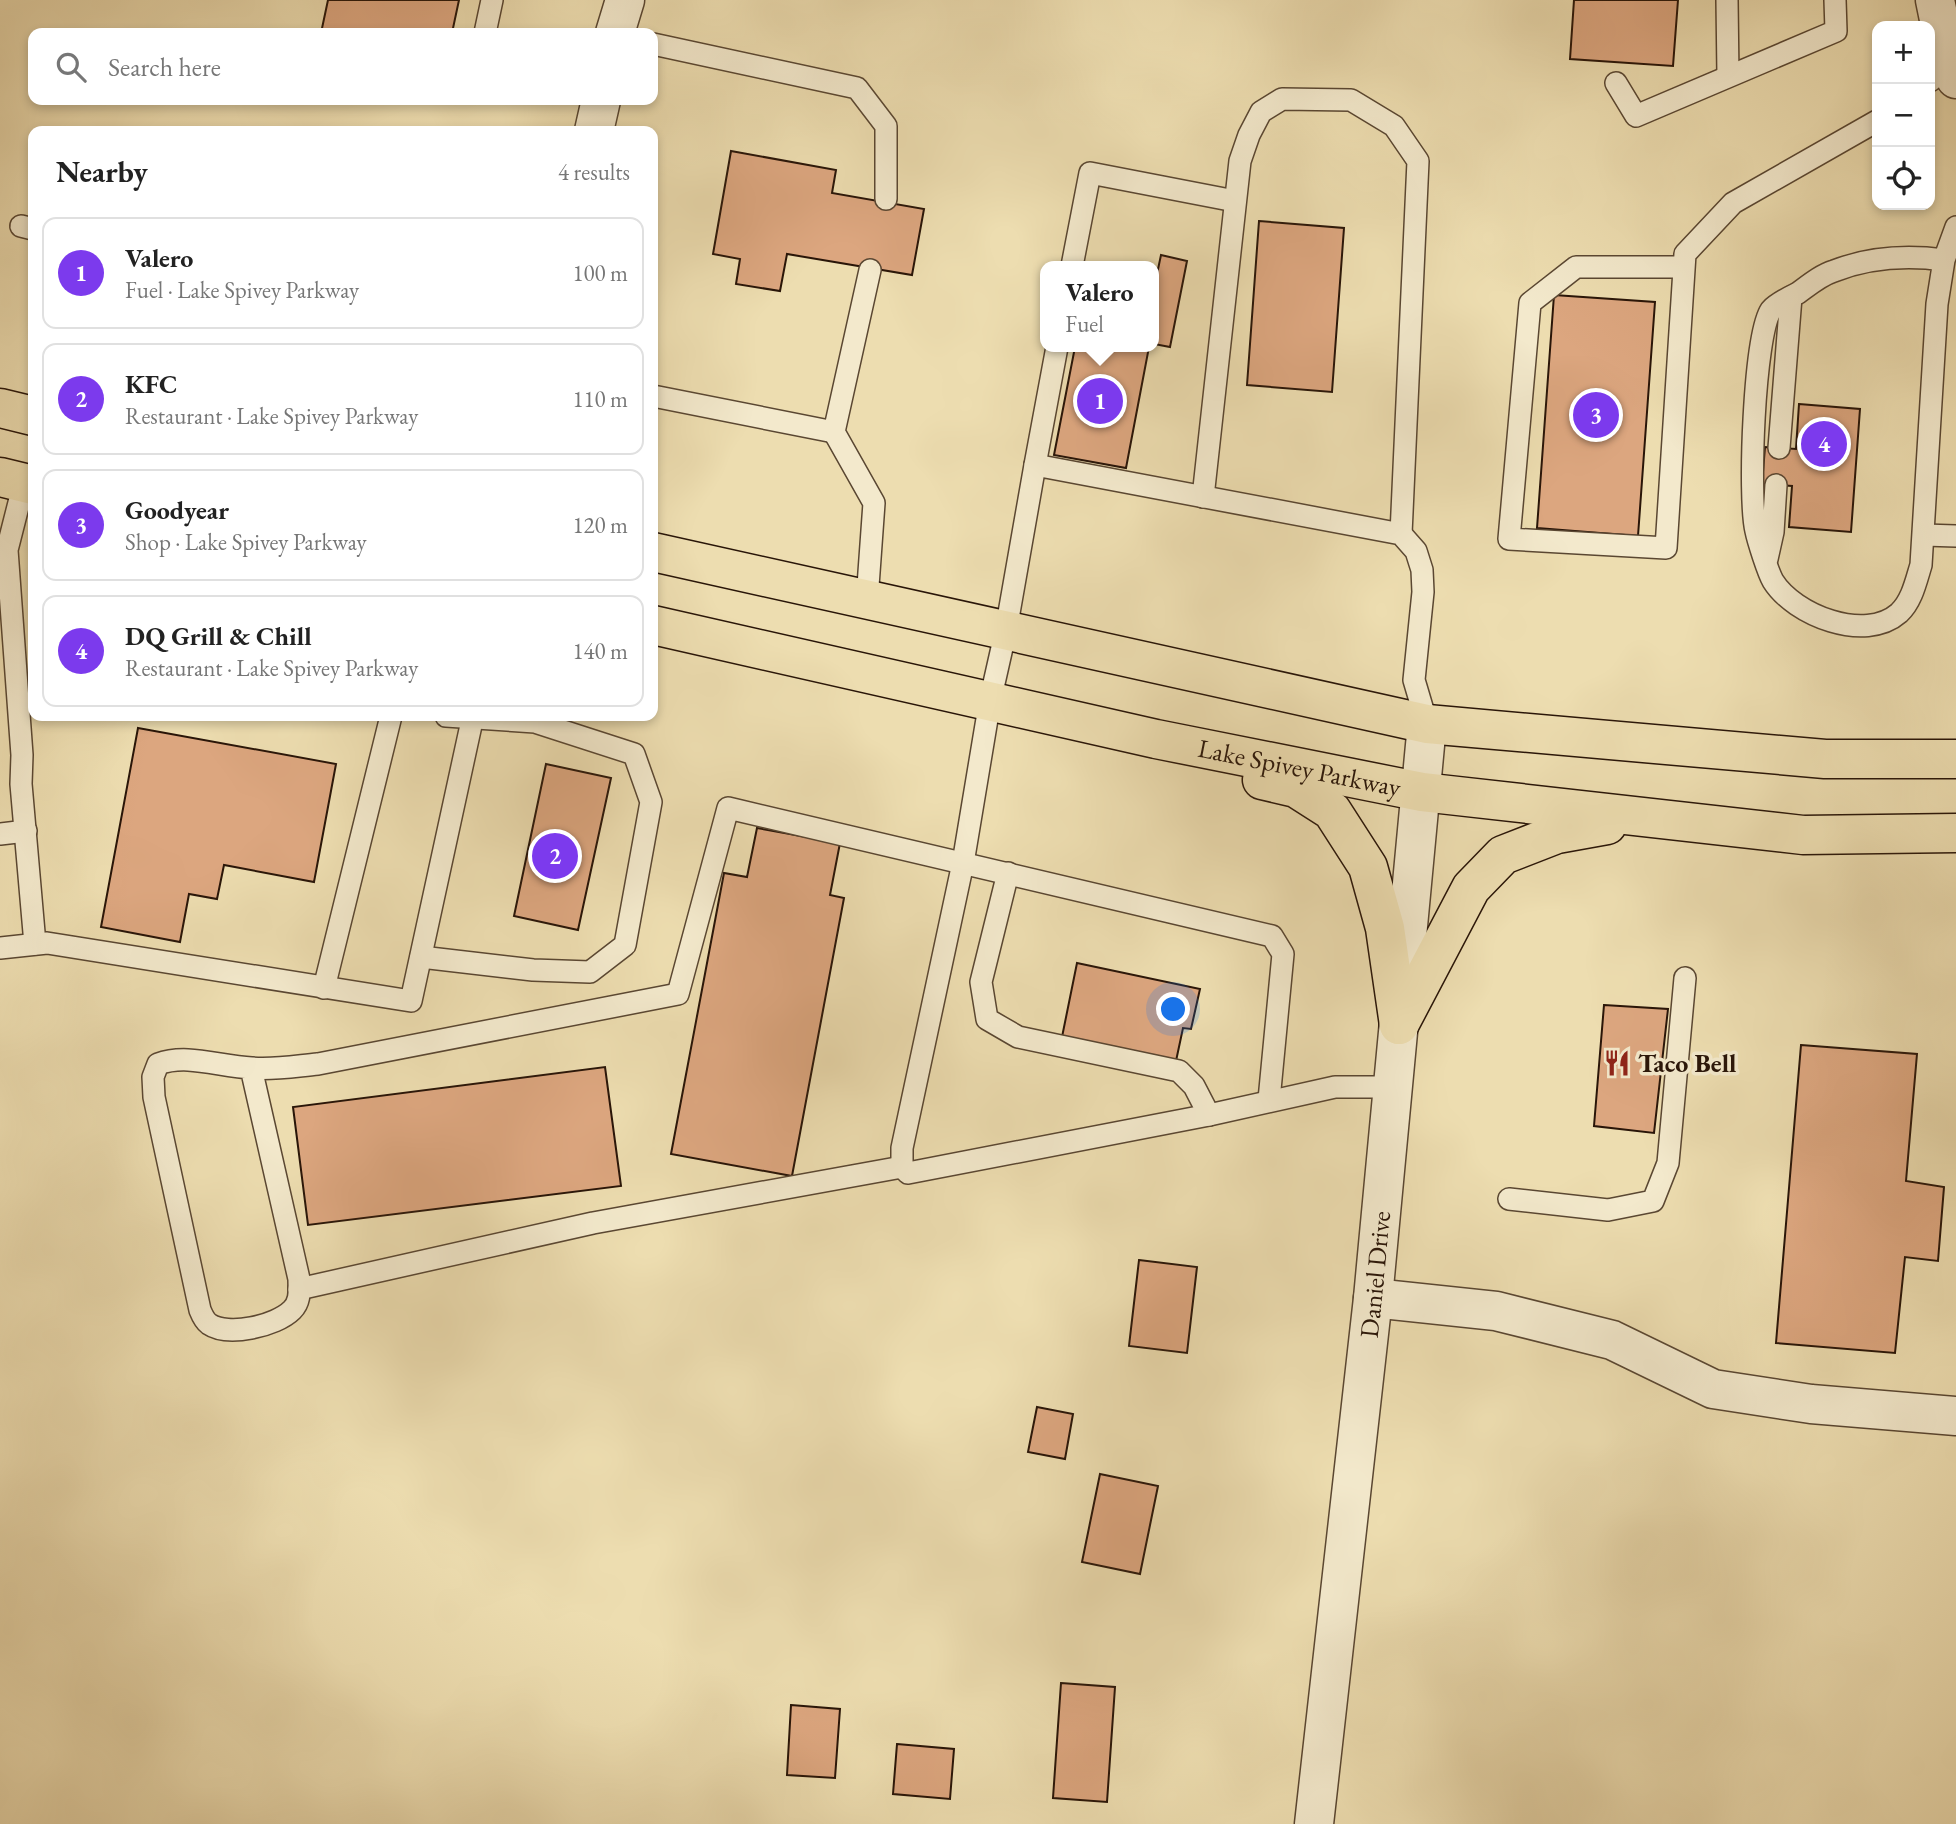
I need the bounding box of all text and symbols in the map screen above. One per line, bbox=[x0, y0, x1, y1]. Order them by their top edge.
map controls bbox=[1872, 21, 1935, 210]
button: + bbox=[1872, 21, 1935, 84]
search box bbox=[28, 28, 658, 105]
icon: search bbox=[52, 48, 90, 86]
text: Search here bbox=[108, 50, 221, 84]
button: − bbox=[1872, 84, 1935, 147]
button: locate bbox=[1872, 147, 1935, 210]
text: Nearby bbox=[56, 152, 148, 191]
text: 4 results bbox=[558, 157, 630, 187]
text: Valero bbox=[125, 241, 193, 275]
text: 1 bbox=[75, 258, 87, 288]
text: 100 m bbox=[572, 258, 628, 288]
popup bbox=[1040, 261, 1159, 352]
text: Fuel · Lake Spivey Parkway bbox=[125, 275, 359, 305]
text: Valero bbox=[1065, 275, 1134, 309]
text: Fuel bbox=[1065, 309, 1104, 339]
text: KFC bbox=[125, 367, 177, 401]
pin: 1 bbox=[1077, 375, 1123, 427]
text: 2 bbox=[75, 384, 87, 414]
text: 110 m bbox=[572, 384, 628, 414]
pin: 3 bbox=[1573, 389, 1619, 441]
text: Restaurant · Lake Spivey Parkway bbox=[125, 401, 418, 431]
pin: 4 bbox=[1801, 418, 1847, 470]
text: Goodyear bbox=[125, 493, 229, 527]
text: 3 bbox=[75, 510, 87, 540]
text: 120 m bbox=[572, 510, 628, 540]
text: Shop · Lake Spivey Parkway bbox=[125, 527, 367, 557]
text: DQ Grill & Chill bbox=[125, 619, 312, 653]
text: 4 bbox=[75, 636, 87, 666]
text: 140 m bbox=[572, 636, 628, 666]
text: Restaurant · Lake Spivey Parkway bbox=[125, 653, 418, 683]
street label: Lake Spivey Parkway bbox=[1195, 731, 1404, 804]
pin: 2 bbox=[532, 830, 578, 882]
your location bbox=[1156, 992, 1190, 1026]
place label: Taco Bell bbox=[1638, 1046, 1737, 1080]
restaurant icon: Taco Bell bbox=[1602, 1048, 1632, 1078]
street label: Daniel Drive bbox=[1352, 1209, 1398, 1340]

